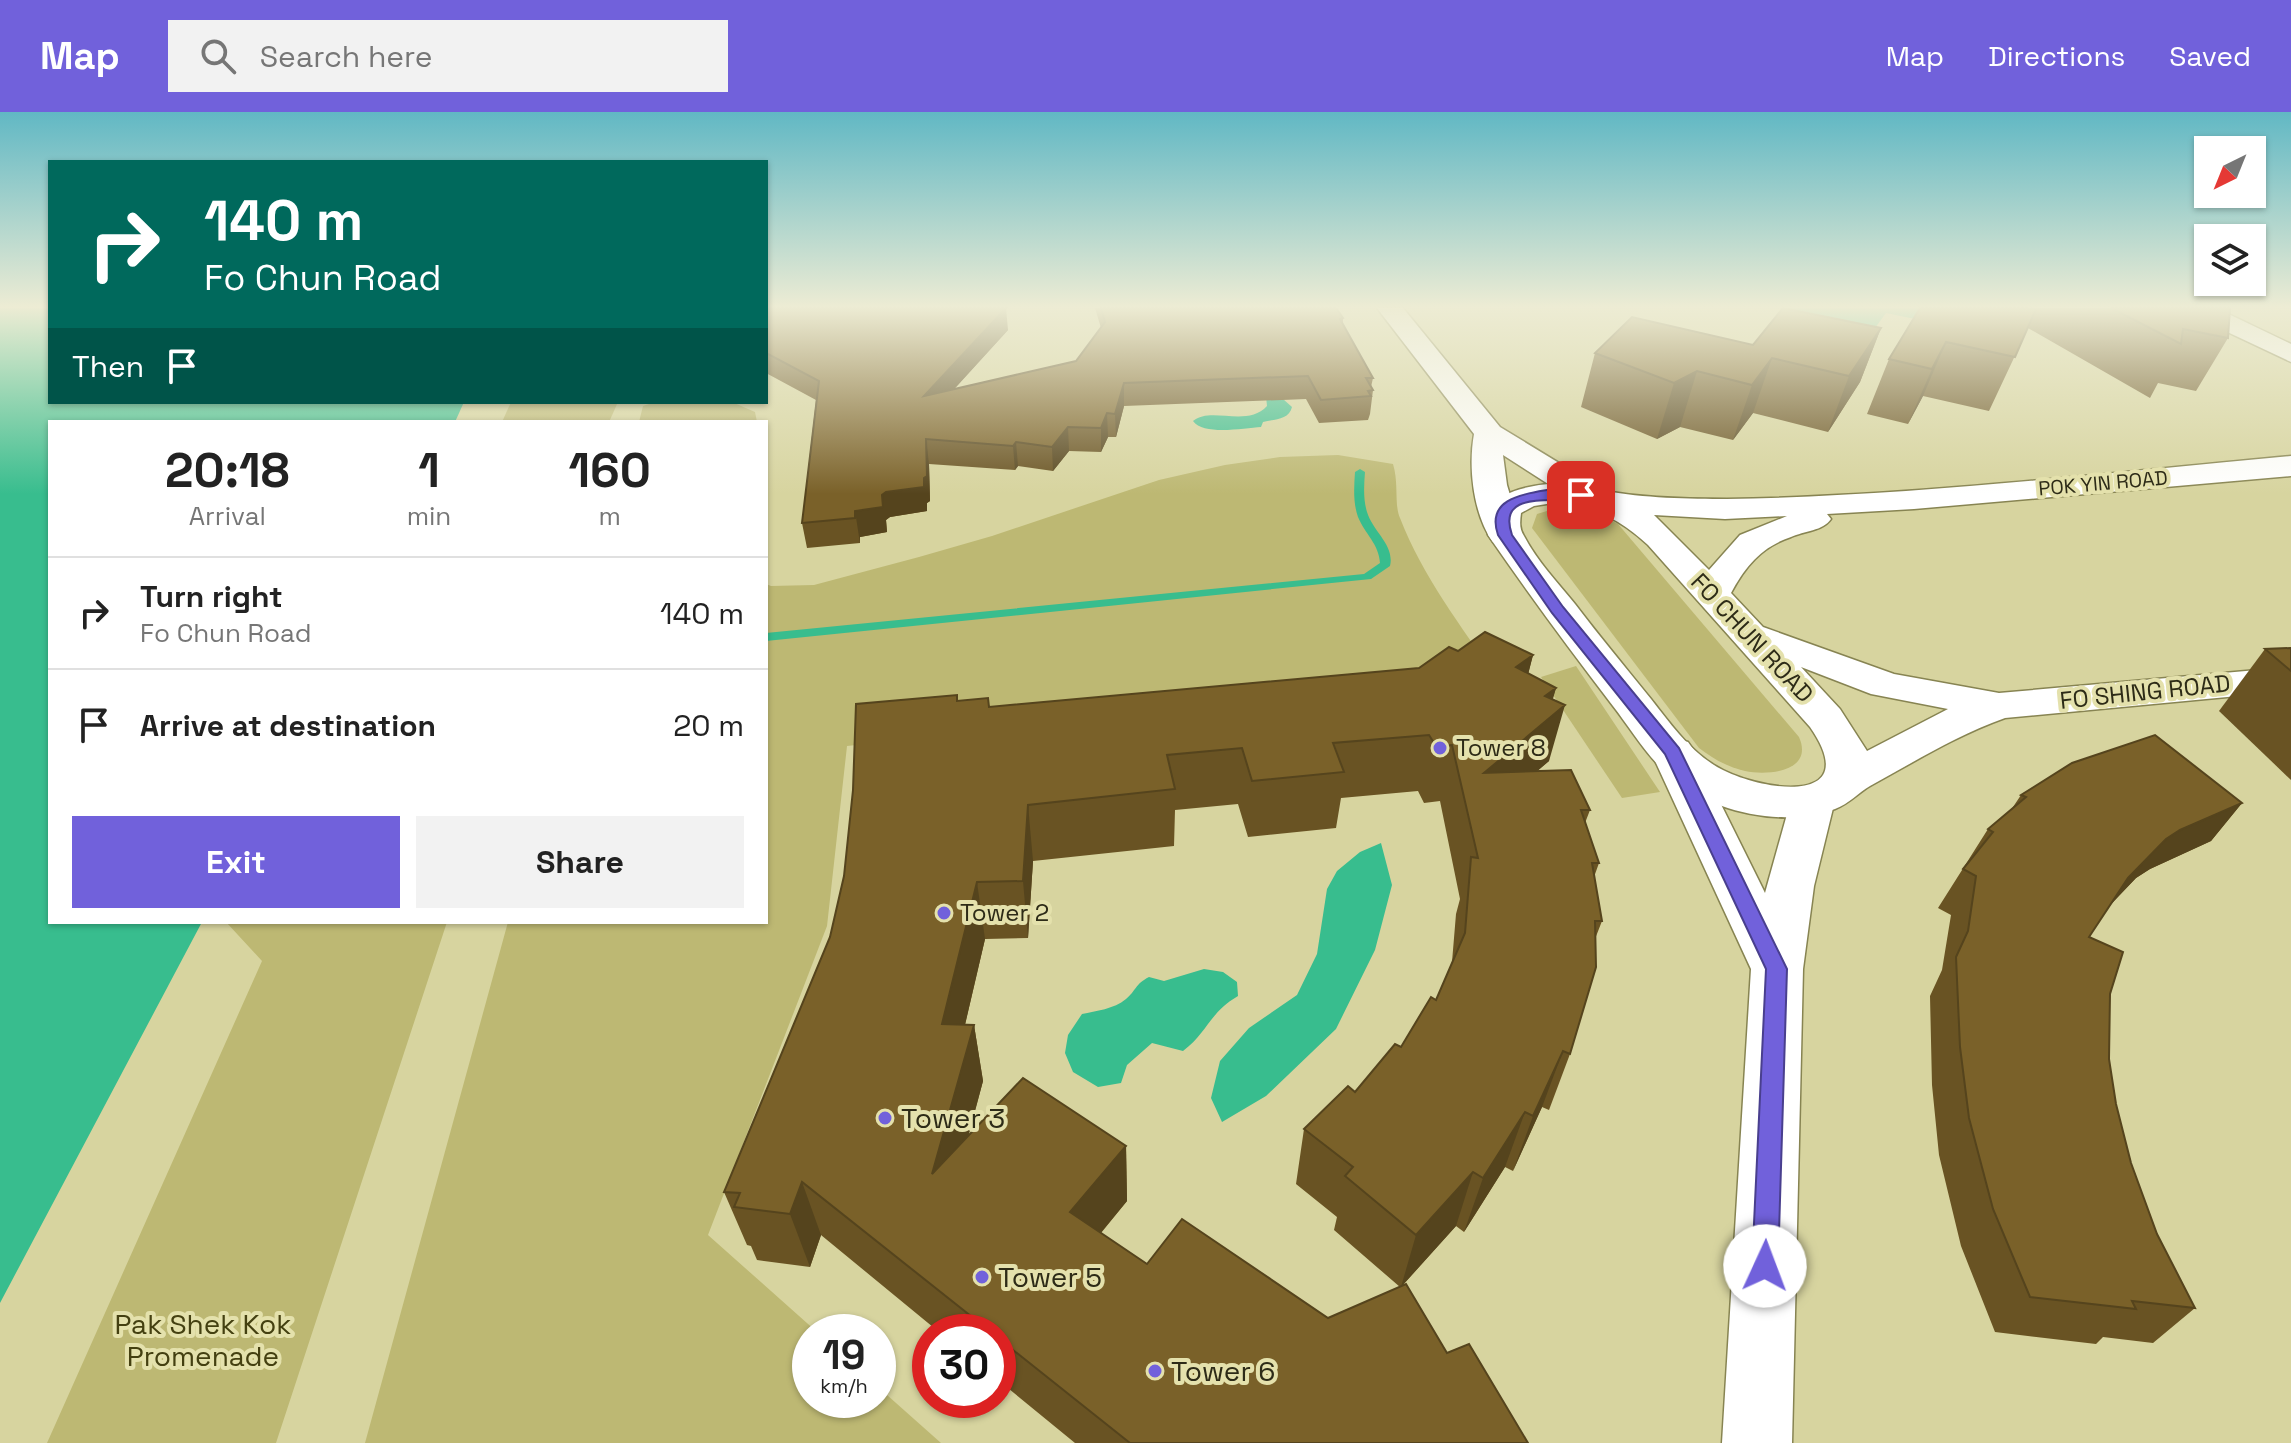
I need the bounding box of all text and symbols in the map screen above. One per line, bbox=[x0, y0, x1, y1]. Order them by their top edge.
search box bbox=[168, 20, 728, 92]
text: Map bbox=[40, 32, 120, 80]
icon: search bbox=[196, 34, 240, 78]
text: Search here bbox=[260, 37, 433, 76]
text: Map bbox=[1886, 38, 1944, 74]
text: Directions bbox=[1988, 38, 2125, 74]
text: Saved bbox=[2169, 38, 2251, 74]
north arrow bbox=[2194, 136, 2266, 208]
map controls bbox=[2194, 136, 2266, 296]
text: 140 m bbox=[204, 185, 363, 256]
icon: right bbox=[72, 192, 176, 296]
button: layers bbox=[2194, 224, 2266, 296]
text: Fo Chun Road bbox=[204, 255, 441, 301]
icon: arrive bbox=[160, 344, 204, 388]
text: Then bbox=[72, 347, 144, 386]
text: 20:18 bbox=[165, 440, 290, 501]
text: 1 bbox=[418, 440, 440, 501]
text: 160 bbox=[568, 440, 651, 501]
pin bbox=[1547, 461, 1615, 529]
street label: POK YIN ROAD bbox=[2037, 464, 2169, 502]
icon: arrive bbox=[1559, 473, 1603, 517]
text: Arrival bbox=[189, 499, 266, 533]
text: min bbox=[407, 499, 451, 533]
text: m bbox=[598, 499, 621, 533]
street label: FO CHUN ROAD bbox=[1684, 566, 1820, 709]
text: Turn right bbox=[140, 577, 283, 616]
icon: right bbox=[72, 591, 116, 635]
text: 140 m bbox=[660, 594, 744, 633]
text: Fo Chun Road bbox=[140, 616, 311, 650]
street label: FO SHING ROAD bbox=[2058, 667, 2232, 716]
icon: arrive bbox=[72, 703, 116, 747]
text: Arrive at destination bbox=[140, 706, 436, 745]
text: 20 m bbox=[673, 706, 744, 745]
place label: Tower 8 bbox=[1456, 732, 1546, 763]
marker: Tower 8 bbox=[1431, 739, 1449, 757]
button: Exit bbox=[72, 816, 400, 908]
button: Share bbox=[416, 816, 744, 908]
place label: Tower 2 bbox=[960, 897, 1049, 928]
marker: Tower 2 bbox=[935, 904, 953, 922]
place label: Tower 3 bbox=[901, 1100, 1005, 1136]
marker: Tower 3 bbox=[876, 1109, 894, 1127]
position arrow bbox=[1723, 1224, 1807, 1308]
place label: Tower 5 bbox=[998, 1259, 1102, 1295]
marker: Tower 5 bbox=[973, 1268, 991, 1286]
park label: Pak Shek Kok Promenade bbox=[115, 1306, 291, 1374]
speed limit sign: 30 bbox=[912, 1314, 1016, 1418]
text: 19 bbox=[823, 1330, 865, 1381]
place label: Tower 6 bbox=[1171, 1353, 1275, 1389]
marker: Tower 6 bbox=[1146, 1362, 1164, 1380]
text: km/h bbox=[820, 1373, 868, 1399]

